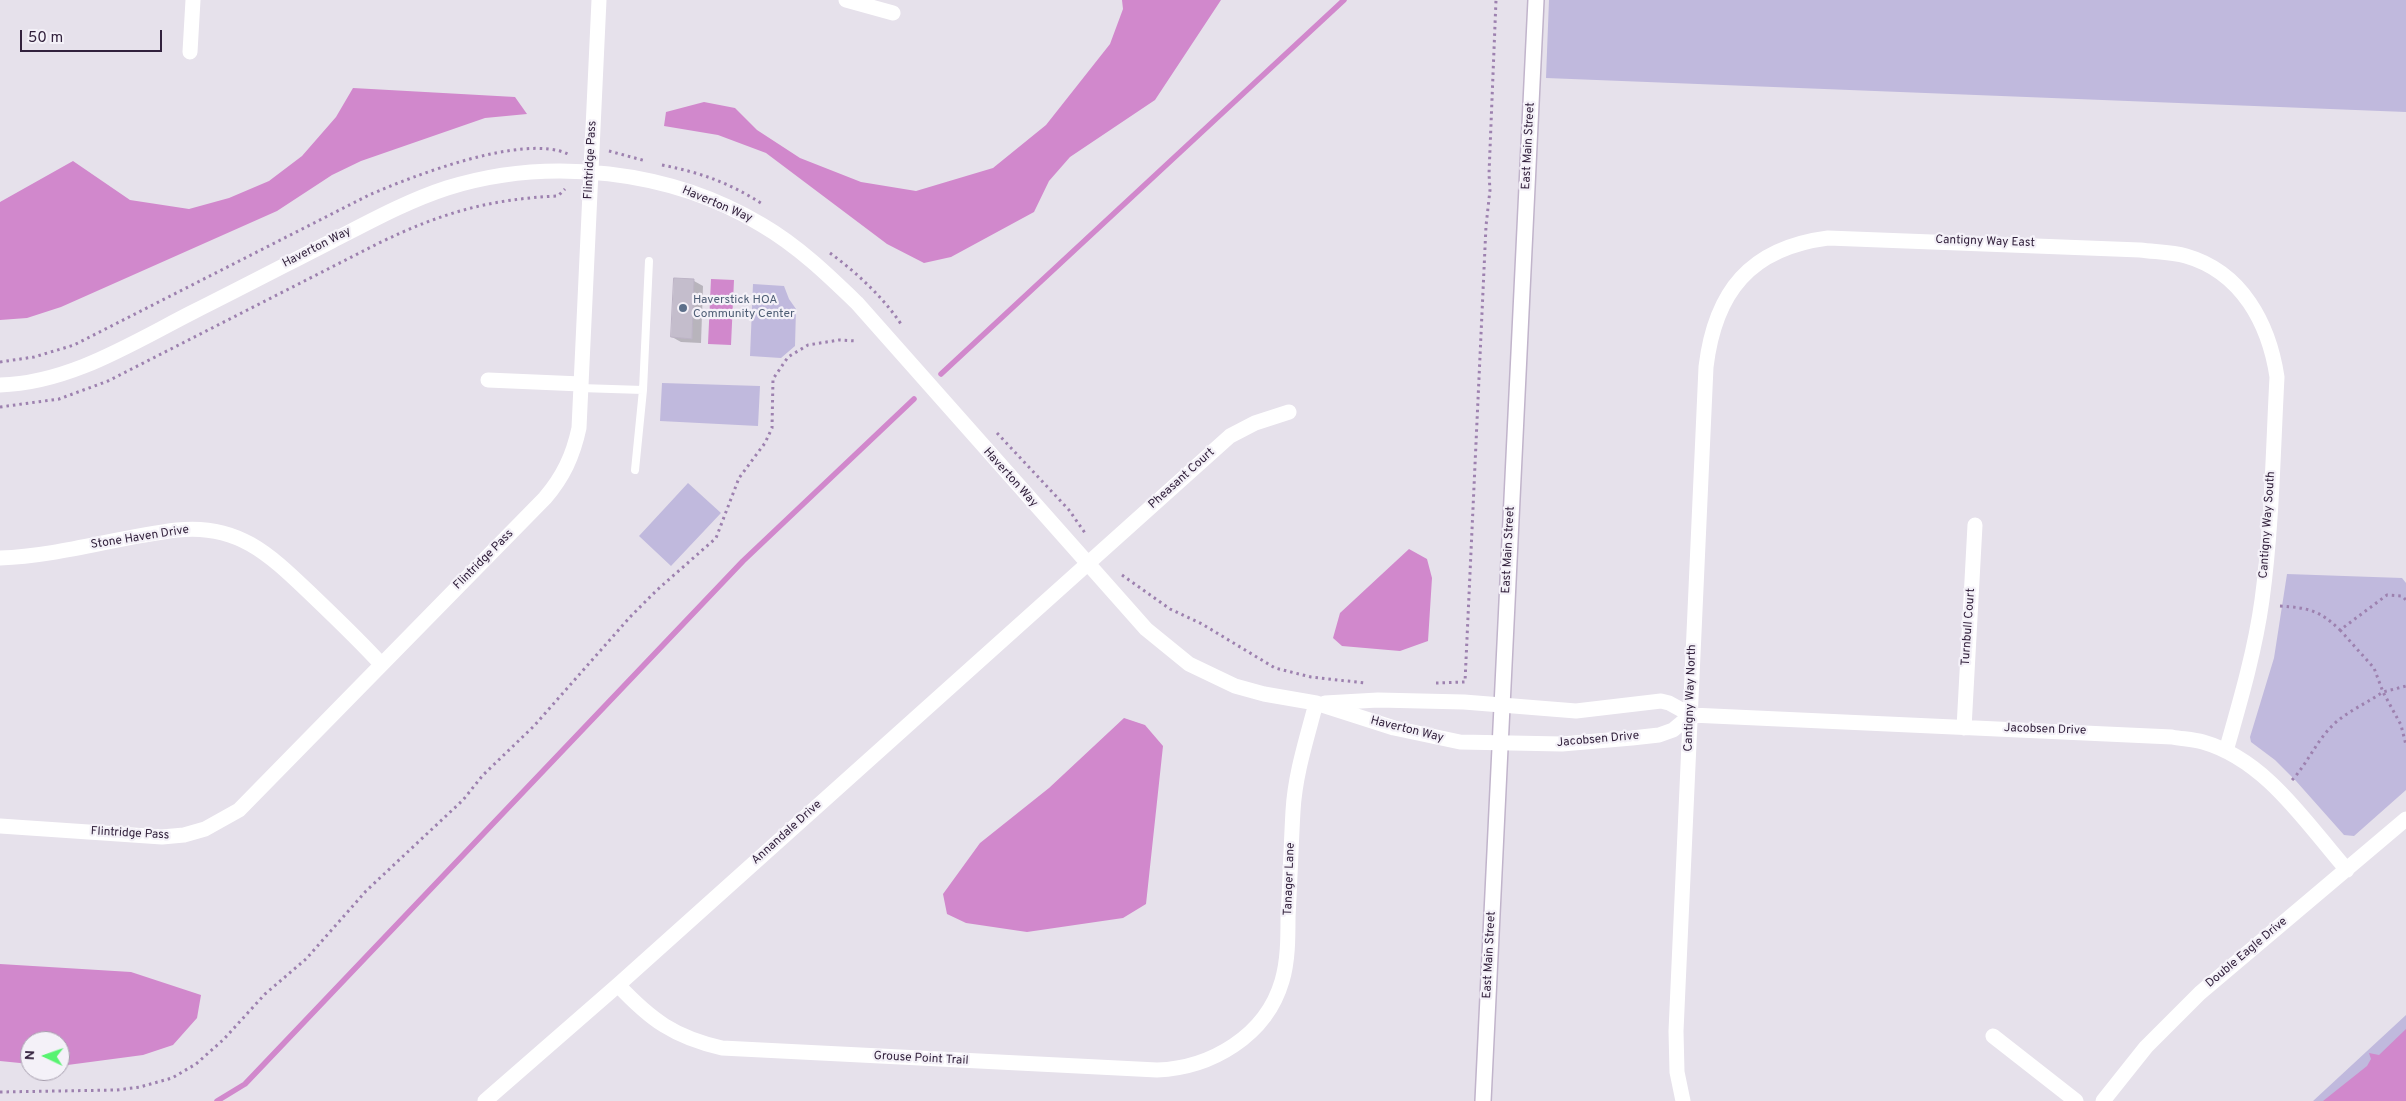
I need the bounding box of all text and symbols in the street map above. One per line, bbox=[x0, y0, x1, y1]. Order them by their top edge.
scale bar bbox=[22, 20, 165, 52]
text: 50 m bbox=[28, 29, 63, 48]
street label: East Main Street bbox=[1520, 102, 1538, 190]
street label: Flintridge Pass bbox=[582, 120, 600, 200]
street label: Haverton Way bbox=[680, 184, 754, 226]
street label: Haverton Way bbox=[280, 225, 354, 271]
street label: Cantigny Way East bbox=[1935, 233, 2035, 251]
place label: Haverstick HOA Community Center bbox=[693, 294, 795, 322]
marker: Haverstick HOA Community Center bbox=[677, 302, 689, 314]
street label: Haverton Way bbox=[980, 445, 1040, 511]
street label: Pheasant Court bbox=[1146, 446, 1218, 512]
street label: Cantigny Way South bbox=[2257, 471, 2279, 579]
street label: East Main Street bbox=[1500, 506, 1518, 594]
street label: Stone Haven Drive bbox=[90, 523, 190, 553]
street label: Flintridge Pass bbox=[451, 527, 517, 593]
street label: Turnbull Court bbox=[1959, 588, 1979, 666]
street label: Cantigny Way North bbox=[1682, 644, 1700, 752]
street label: Haverton Way bbox=[1369, 714, 1445, 746]
street label: Jacobsen Drive bbox=[2003, 721, 2087, 739]
street label: Jacobsen Drive bbox=[1556, 729, 1640, 751]
street label: Annandale Drive bbox=[749, 798, 825, 868]
street label: Flintridge Pass bbox=[90, 825, 170, 843]
street label: Tanager Lane bbox=[1282, 842, 1298, 916]
street label: East Main Street bbox=[1481, 911, 1499, 999]
street label: Double Eagle Drive bbox=[2203, 915, 2291, 991]
north arrow bbox=[20, 1031, 70, 1081]
street label: Grouse Point Trail bbox=[873, 1049, 969, 1069]
text: N bbox=[22, 1050, 39, 1061]

